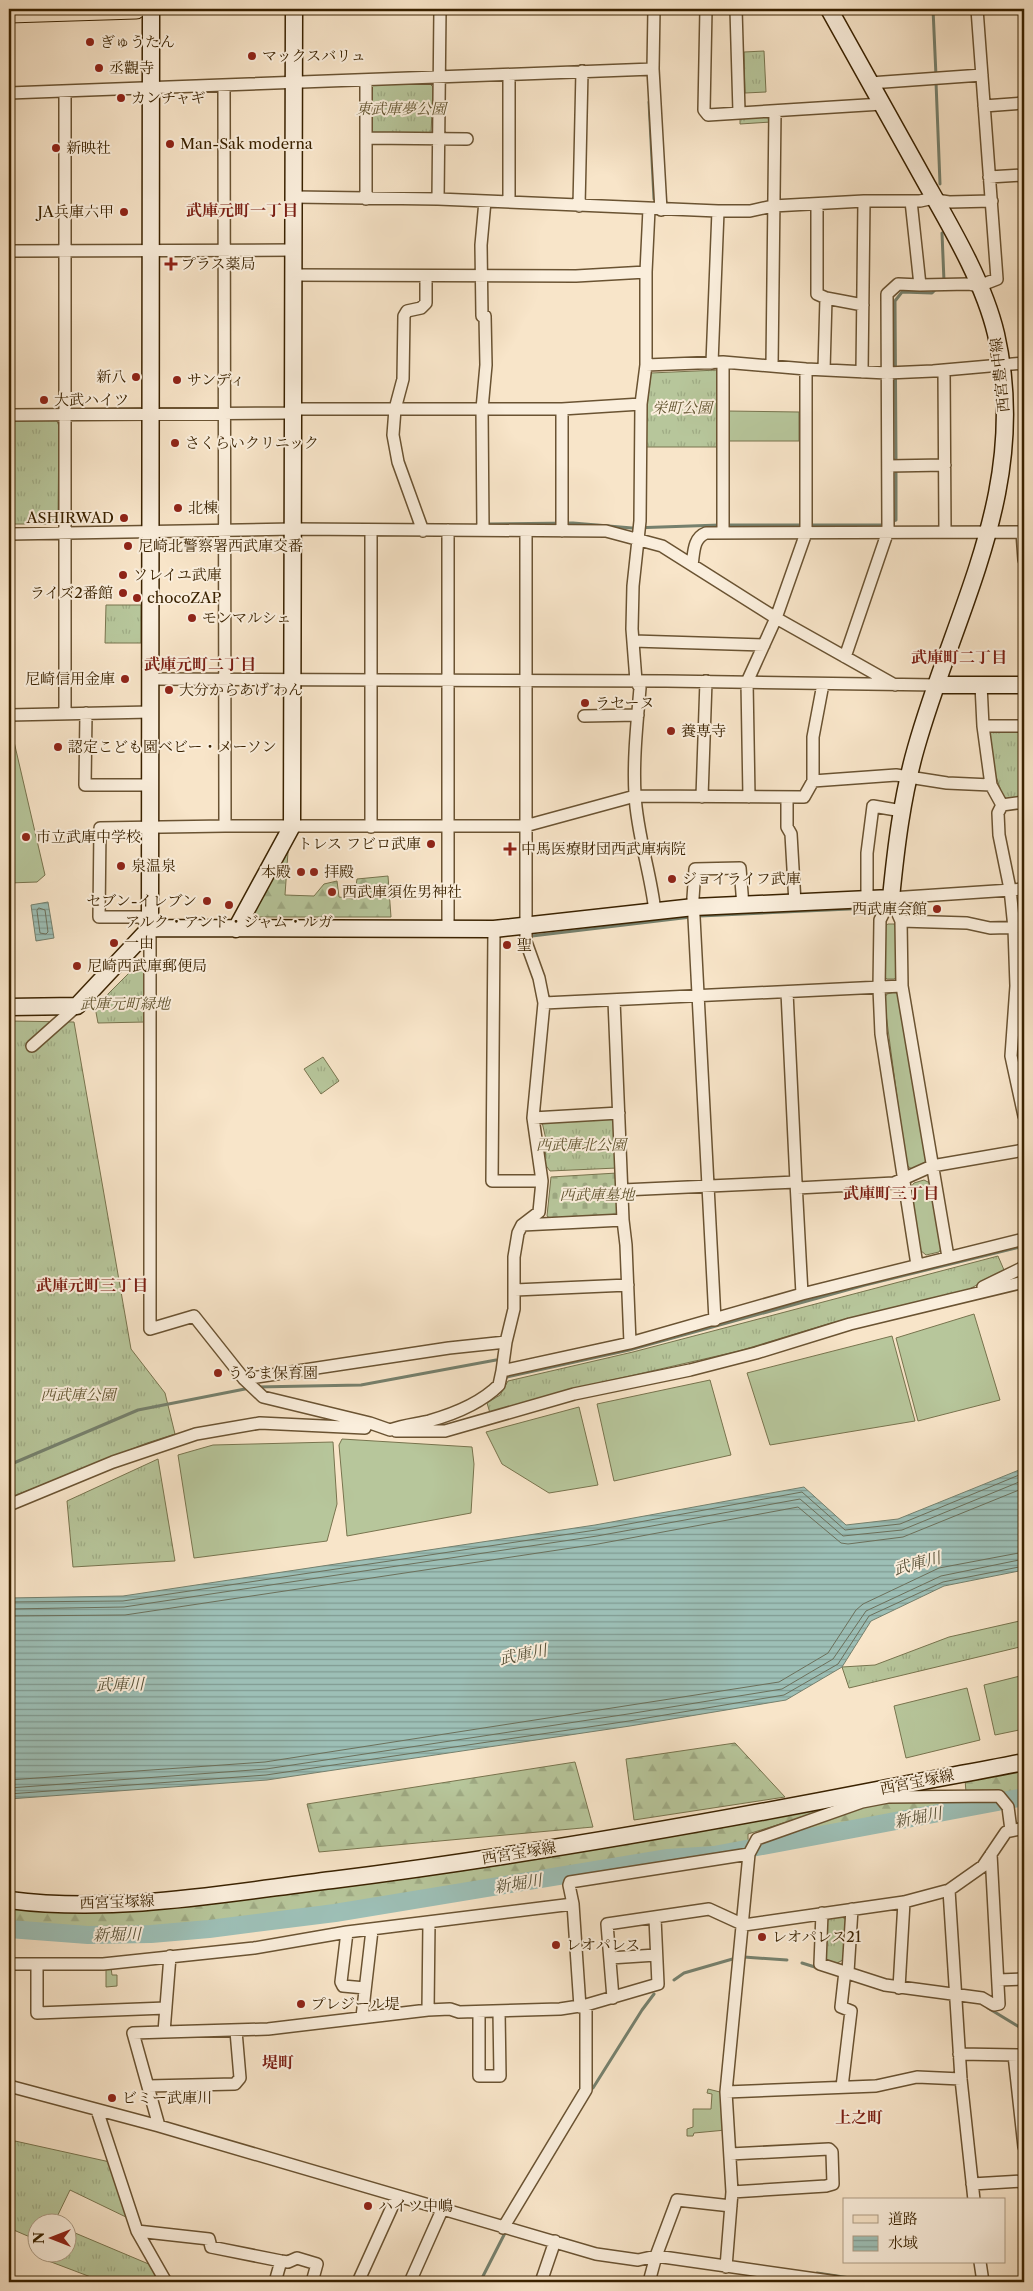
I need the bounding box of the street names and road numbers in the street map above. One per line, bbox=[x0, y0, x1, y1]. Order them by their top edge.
street label: 西宮豊中線 bbox=[986, 337, 1013, 413]
street label: 西宮宝塚線 bbox=[878, 1765, 956, 1798]
street label: 西宮宝塚線 bbox=[480, 1837, 557, 1868]
street label: 西宮宝塚線 bbox=[79, 1891, 155, 1912]

